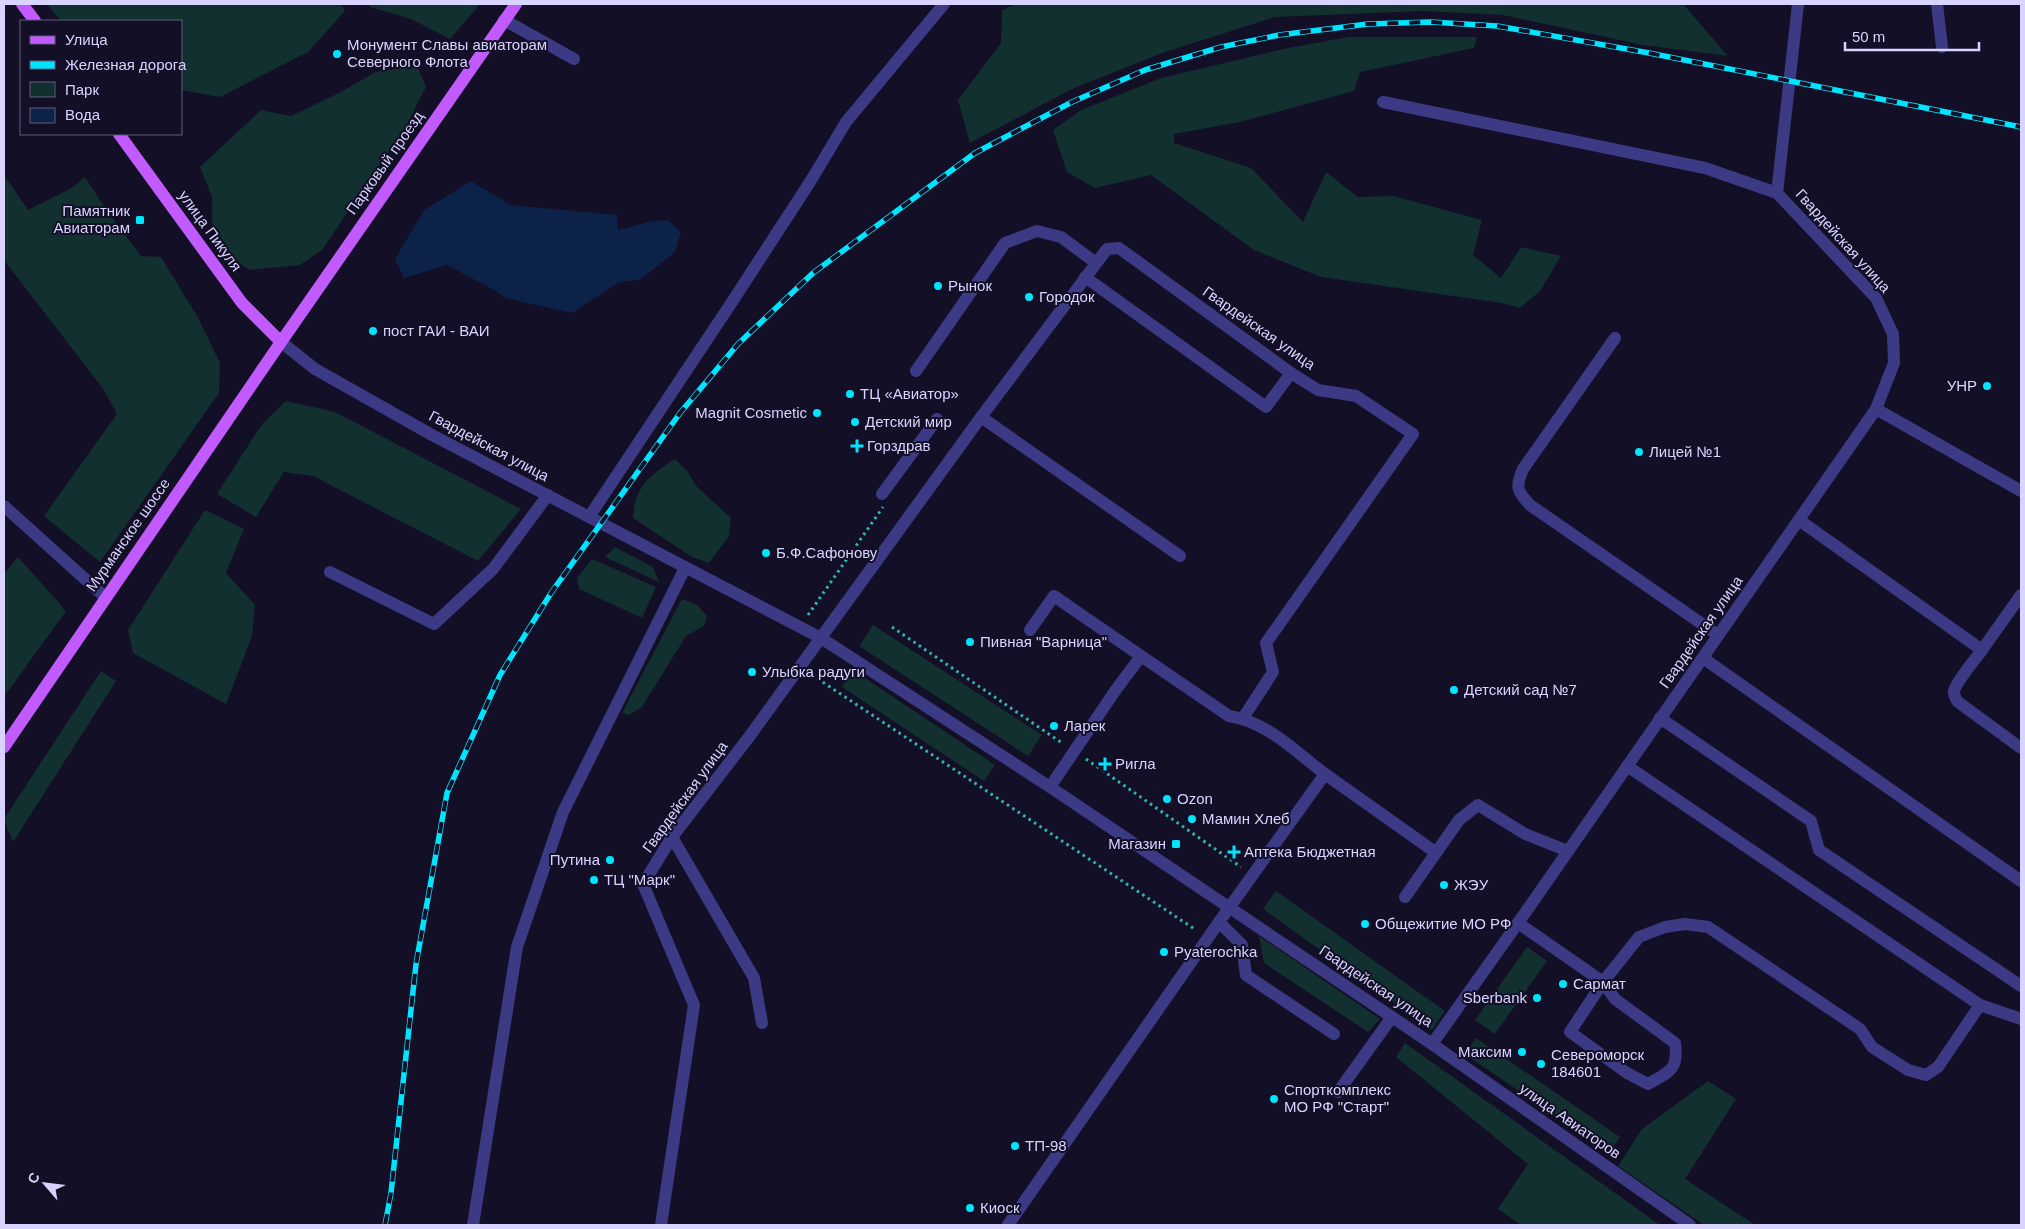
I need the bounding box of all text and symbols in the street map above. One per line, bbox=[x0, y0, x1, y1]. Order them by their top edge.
legend bbox=[20, 20, 182, 135]
scale bar bbox=[1845, 20, 1979, 52]
text: 50 m bbox=[1852, 28, 1885, 45]
text: Улица bbox=[65, 31, 108, 48]
place label: Монумент Славы авиаторам Северного Флота bbox=[347, 36, 547, 70]
marker: Монумент Славы авиаторам Северного Флота bbox=[331, 48, 343, 60]
text: Железная дорога bbox=[65, 56, 187, 73]
text: Парк bbox=[65, 81, 99, 98]
text: Вода bbox=[65, 106, 101, 123]
street label: Парковый проезд bbox=[343, 108, 427, 218]
street label: Гвардейская улица bbox=[1793, 186, 1895, 296]
street label: улица Пикуля bbox=[176, 187, 245, 274]
place label: Памятник Авиаторам bbox=[54, 202, 130, 236]
marker: Памятник Авиаторам bbox=[134, 214, 146, 226]
place label: Рынок bbox=[948, 277, 992, 294]
marker: Рынок bbox=[932, 280, 944, 292]
street label: Гвардейская улица bbox=[1200, 282, 1319, 373]
place label: Городок bbox=[1039, 288, 1095, 305]
marker: Городок bbox=[1023, 291, 1035, 303]
place label: пост ГАИ - ВАИ bbox=[383, 322, 490, 339]
marker: пост ГАИ - ВАИ bbox=[367, 325, 379, 337]
place label: УНР bbox=[1947, 377, 1977, 394]
marker: УНР bbox=[1981, 380, 1993, 392]
place label: ТЦ «Авиатор» bbox=[860, 385, 959, 402]
marker: ТЦ «Авиатор» bbox=[844, 388, 856, 400]
place label: Magnit Cosmetic bbox=[695, 404, 807, 421]
street label: Гвардейская улица bbox=[426, 407, 553, 485]
marker: Magnit Cosmetic bbox=[811, 407, 823, 419]
place label: Детский мир bbox=[865, 413, 952, 430]
marker: Детский мир bbox=[849, 416, 861, 428]
place label: Горздрав bbox=[867, 437, 931, 454]
marker: Горздрав bbox=[851, 440, 863, 452]
place label: Лицей №1 bbox=[1649, 443, 1721, 460]
marker: Лицей №1 bbox=[1633, 446, 1645, 458]
street label: Мурманское шоссе bbox=[82, 475, 173, 595]
place label: Б.Ф.Сафонову bbox=[776, 544, 878, 561]
marker: Б.Ф.Сафонову bbox=[760, 547, 772, 559]
street label: Гвардейская улица bbox=[1655, 572, 1746, 691]
place label: Пивная "Варница" bbox=[980, 633, 1107, 650]
marker: Пивная "Варница" bbox=[964, 636, 976, 648]
place label: Улыбка радуги bbox=[762, 663, 865, 680]
marker: Улыбка радуги bbox=[746, 666, 758, 678]
place label: Детский сад №7 bbox=[1464, 681, 1577, 698]
marker: Детский сад №7 bbox=[1448, 684, 1460, 696]
place label: Ларек bbox=[1064, 717, 1106, 734]
marker: Ларек bbox=[1048, 720, 1060, 732]
street label: Гвардейская улица bbox=[639, 737, 731, 856]
place label: Ригла bbox=[1115, 755, 1156, 772]
marker: Ригла bbox=[1099, 758, 1111, 770]
place label: Ozon bbox=[1177, 790, 1213, 807]
marker: Ozon bbox=[1161, 793, 1173, 805]
place label: Мамин Хлеб bbox=[1202, 810, 1290, 827]
marker: Мамин Хлеб bbox=[1186, 813, 1198, 825]
place label: Магазин bbox=[1108, 835, 1166, 852]
marker: Магазин bbox=[1170, 838, 1182, 850]
place label: Аптека Бюджетная bbox=[1244, 843, 1376, 860]
marker: Аптека Бюджетная bbox=[1228, 846, 1240, 858]
place label: Путина bbox=[550, 851, 601, 868]
marker: Путина bbox=[604, 854, 616, 866]
place label: ТЦ "Марк" bbox=[604, 871, 675, 888]
marker: ТЦ "Марк" bbox=[588, 874, 600, 886]
place label: ЖЭУ bbox=[1454, 876, 1489, 893]
marker: ЖЭУ bbox=[1438, 879, 1450, 891]
place label: Общежитие МО РФ bbox=[1375, 915, 1511, 932]
marker: Общежитие МО РФ bbox=[1359, 918, 1371, 930]
street label: Гвардейская улица bbox=[1316, 941, 1437, 1030]
place label: Pyaterochka bbox=[1174, 943, 1258, 960]
marker: Pyaterochka bbox=[1158, 946, 1170, 958]
place label: Сармат bbox=[1573, 975, 1626, 992]
marker: Сармат bbox=[1557, 978, 1569, 990]
place label: Sberbank bbox=[1463, 989, 1527, 1006]
marker: Sberbank bbox=[1531, 992, 1543, 1004]
place label: Максим bbox=[1458, 1043, 1512, 1060]
marker: Максим bbox=[1516, 1046, 1528, 1058]
place label: Североморск 184601 bbox=[1551, 1046, 1644, 1080]
marker: Североморск 184601 bbox=[1535, 1058, 1547, 1070]
street label: улица Авиаторов bbox=[1516, 1079, 1624, 1162]
place label: Спорткомплекс МО РФ "Старт" bbox=[1284, 1081, 1392, 1115]
marker: Спорткомплекс МО РФ "Старт" bbox=[1268, 1093, 1280, 1105]
place label: ТП-98 bbox=[1025, 1137, 1067, 1154]
marker: ТП-98 bbox=[1009, 1140, 1021, 1152]
north arrow bbox=[20, 1159, 70, 1209]
text: С bbox=[24, 1170, 43, 1186]
place label: Киоск bbox=[980, 1199, 1020, 1216]
marker: Киоск bbox=[964, 1202, 976, 1214]

